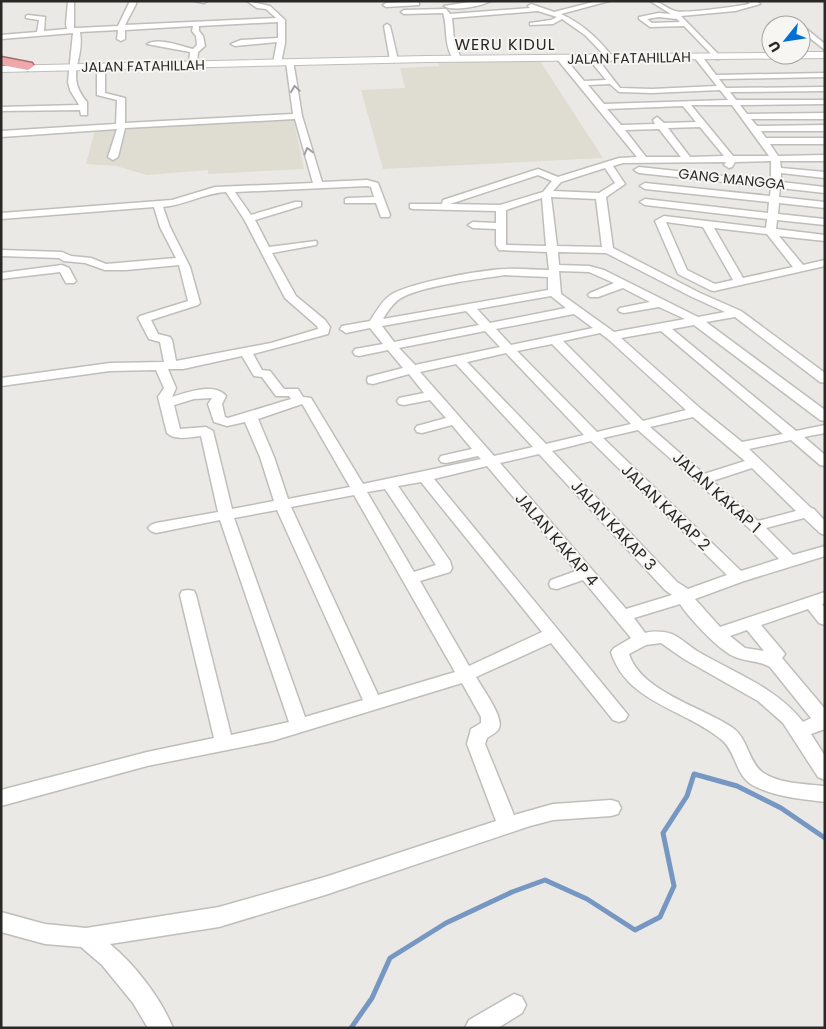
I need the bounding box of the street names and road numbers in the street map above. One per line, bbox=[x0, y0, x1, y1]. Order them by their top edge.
street label: JALAN FATAHILLAH bbox=[567, 47, 691, 69]
street label: JALAN FATAHILLAH bbox=[81, 55, 205, 77]
street label: GANG MANGGA bbox=[678, 163, 786, 195]
street label: JALAN KAKAP 1 bbox=[667, 446, 766, 538]
street label: JALAN KAKAP 2 bbox=[616, 459, 715, 556]
street label: JALAN KAKAP 3 bbox=[566, 475, 662, 576]
street label: JALAN KAKAP 4 bbox=[510, 488, 604, 591]

